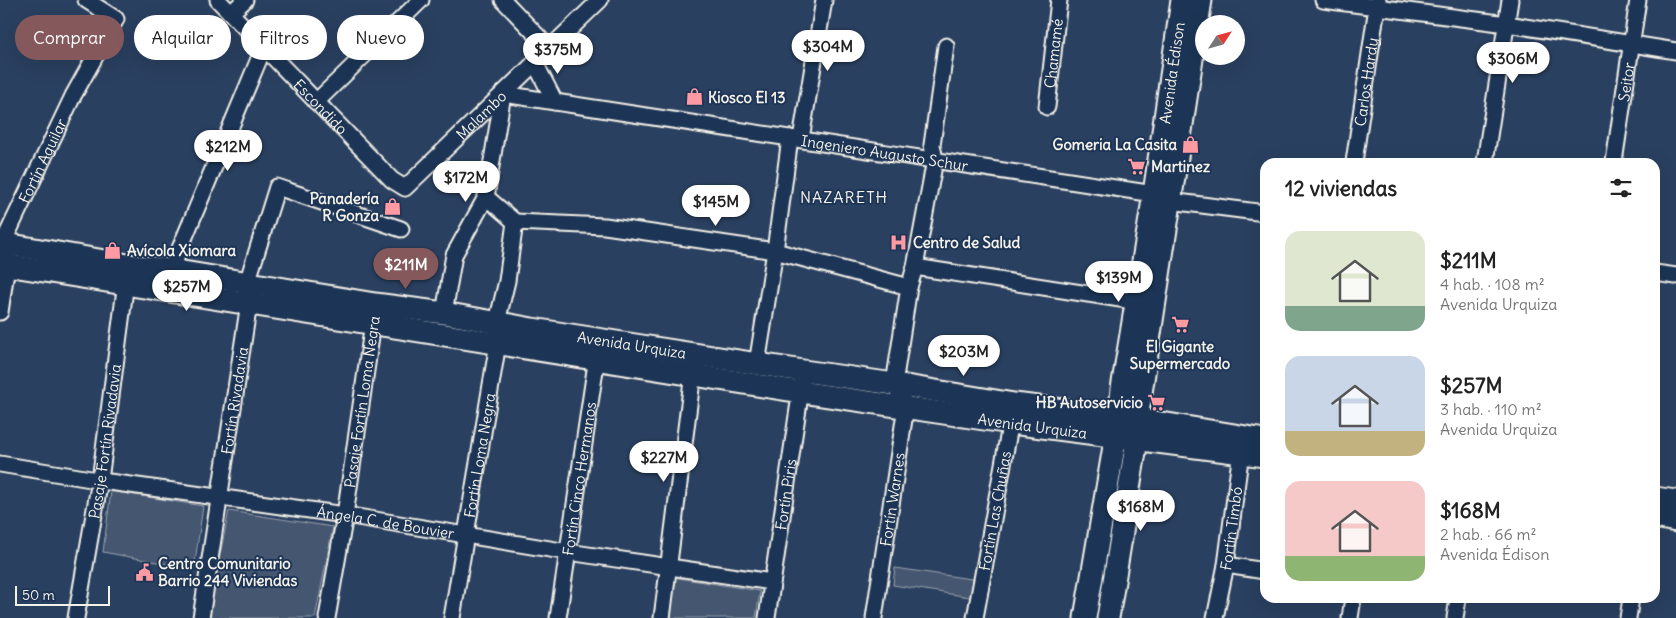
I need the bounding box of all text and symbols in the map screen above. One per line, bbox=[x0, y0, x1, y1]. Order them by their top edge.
chip: Comprar bbox=[15, 15, 124, 60]
chip: Alquilar bbox=[134, 15, 231, 60]
chip: Filtros bbox=[241, 15, 327, 60]
chip: Nuevo bbox=[337, 15, 424, 60]
north arrow bbox=[1195, 15, 1245, 65]
map controls bbox=[1195, 15, 1245, 65]
street label: Chamamé bbox=[1040, 17, 1066, 89]
street label: Avenida Édison bbox=[1155, 20, 1188, 125]
pin: $304M bbox=[793, 30, 863, 72]
pin: $375M bbox=[523, 32, 593, 75]
text: $304M bbox=[803, 36, 853, 56]
street label: Carlos Hardy bbox=[1350, 36, 1382, 127]
text: $375M bbox=[534, 39, 582, 59]
pin: $306M bbox=[1478, 42, 1548, 84]
text: $306M bbox=[1488, 48, 1538, 68]
street label: Seitor bbox=[1614, 61, 1638, 103]
street label: Escondido bbox=[290, 75, 352, 138]
street label: Malambo bbox=[452, 86, 510, 143]
shop icon: Kiosco El 13 bbox=[684, 87, 704, 107]
place label: Kiosco El 13 bbox=[708, 88, 786, 107]
street label: Fortín Aguilar bbox=[14, 115, 70, 206]
pin: $212M bbox=[193, 130, 263, 172]
street label: Ingeniero Augusto Schur bbox=[800, 130, 969, 175]
shop icon: Gomeria La Casita bbox=[1181, 134, 1201, 154]
place label: Gomeria La Casita bbox=[1053, 135, 1177, 154]
text: $212M bbox=[205, 136, 251, 156]
supermarket icon: Martinez bbox=[1127, 156, 1147, 176]
place label: Martinez bbox=[1151, 157, 1210, 176]
pin: $172M bbox=[431, 160, 501, 203]
text: $172M bbox=[444, 167, 488, 187]
icon: filters bbox=[1607, 174, 1635, 202]
text: 12 viviendas bbox=[1285, 175, 1397, 202]
pin: $145M bbox=[681, 184, 751, 227]
district label: NAZARETH bbox=[800, 187, 888, 207]
place label: Panadería R Gonza bbox=[310, 189, 379, 225]
text: $145M bbox=[693, 191, 739, 211]
shop icon: Panadería R Gonza bbox=[383, 197, 403, 217]
hospital icon: Centro de Salud bbox=[889, 232, 909, 252]
place label: Centro de Salud bbox=[913, 233, 1021, 252]
shop icon: Avícola Xiomara bbox=[103, 240, 123, 260]
place label: Avícola Xiomara bbox=[127, 241, 236, 260]
text: $211M bbox=[1440, 247, 1497, 274]
pin: $211M bbox=[371, 248, 441, 290]
icon: home bbox=[1325, 251, 1385, 311]
text: $211M bbox=[384, 254, 428, 274]
pin: $139M bbox=[1084, 260, 1154, 303]
text: $139M bbox=[1096, 267, 1142, 287]
pin: $257M bbox=[152, 270, 222, 312]
text: 4 hab. · 108 m² bbox=[1440, 274, 1545, 294]
text: $257M bbox=[163, 276, 211, 296]
text: Avenida Urquiza bbox=[1440, 294, 1557, 314]
street label: Pasaje Fortín Loma Negra bbox=[340, 314, 383, 489]
supermarket icon: El Gigante Supermercado bbox=[1170, 315, 1190, 335]
street label: Avenida Urquiza bbox=[576, 327, 688, 362]
pin: $203M bbox=[929, 334, 999, 377]
place label: El Gigante Supermercado bbox=[1130, 337, 1231, 374]
text: $203M bbox=[939, 341, 989, 361]
street label: Fortín Rivadavia bbox=[217, 345, 252, 456]
street label: Pasaje Fortín Rivadavia bbox=[84, 362, 125, 520]
text: $257M bbox=[1440, 372, 1503, 399]
icon: home bbox=[1325, 376, 1385, 436]
street label: Fortín Loma Negra bbox=[459, 391, 499, 519]
supermarket icon: HB Autoservicio bbox=[1147, 392, 1167, 412]
place label: HB Autoservicio bbox=[1036, 393, 1144, 412]
text: 3 hab. · 110 m² bbox=[1440, 399, 1542, 419]
street label: Fortín Cinco Hermanos bbox=[558, 400, 600, 557]
street label: Avenida Urquiza bbox=[976, 409, 1089, 442]
text: Avenida Urquiza bbox=[1440, 419, 1557, 439]
pin: $227M bbox=[629, 440, 699, 483]
text: $227M bbox=[640, 447, 688, 467]
street label: Fortín Las Chuñas bbox=[974, 449, 1015, 572]
street label: Fortín Warnes bbox=[875, 451, 908, 548]
street label: Fortín Piris bbox=[771, 457, 800, 531]
street label: Fortín Timbó bbox=[1216, 485, 1246, 572]
pin: $168M bbox=[1106, 490, 1176, 532]
text: $168M bbox=[1118, 496, 1164, 516]
text: $168M bbox=[1440, 497, 1501, 524]
icon: home bbox=[1325, 501, 1385, 561]
street label: Ángela C. de Bouvier bbox=[316, 502, 456, 543]
text: 2 hab. · 66 m² bbox=[1440, 524, 1537, 544]
text: Avenida Édison bbox=[1440, 544, 1549, 564]
place label: Centro Comunitario Barrio 244 Viviendas bbox=[158, 554, 297, 590]
public building icon: Centro Comunitario Barrio 244 Viviendas bbox=[134, 562, 154, 582]
scale bar bbox=[15, 583, 110, 606]
text: 50 m bbox=[22, 586, 55, 604]

